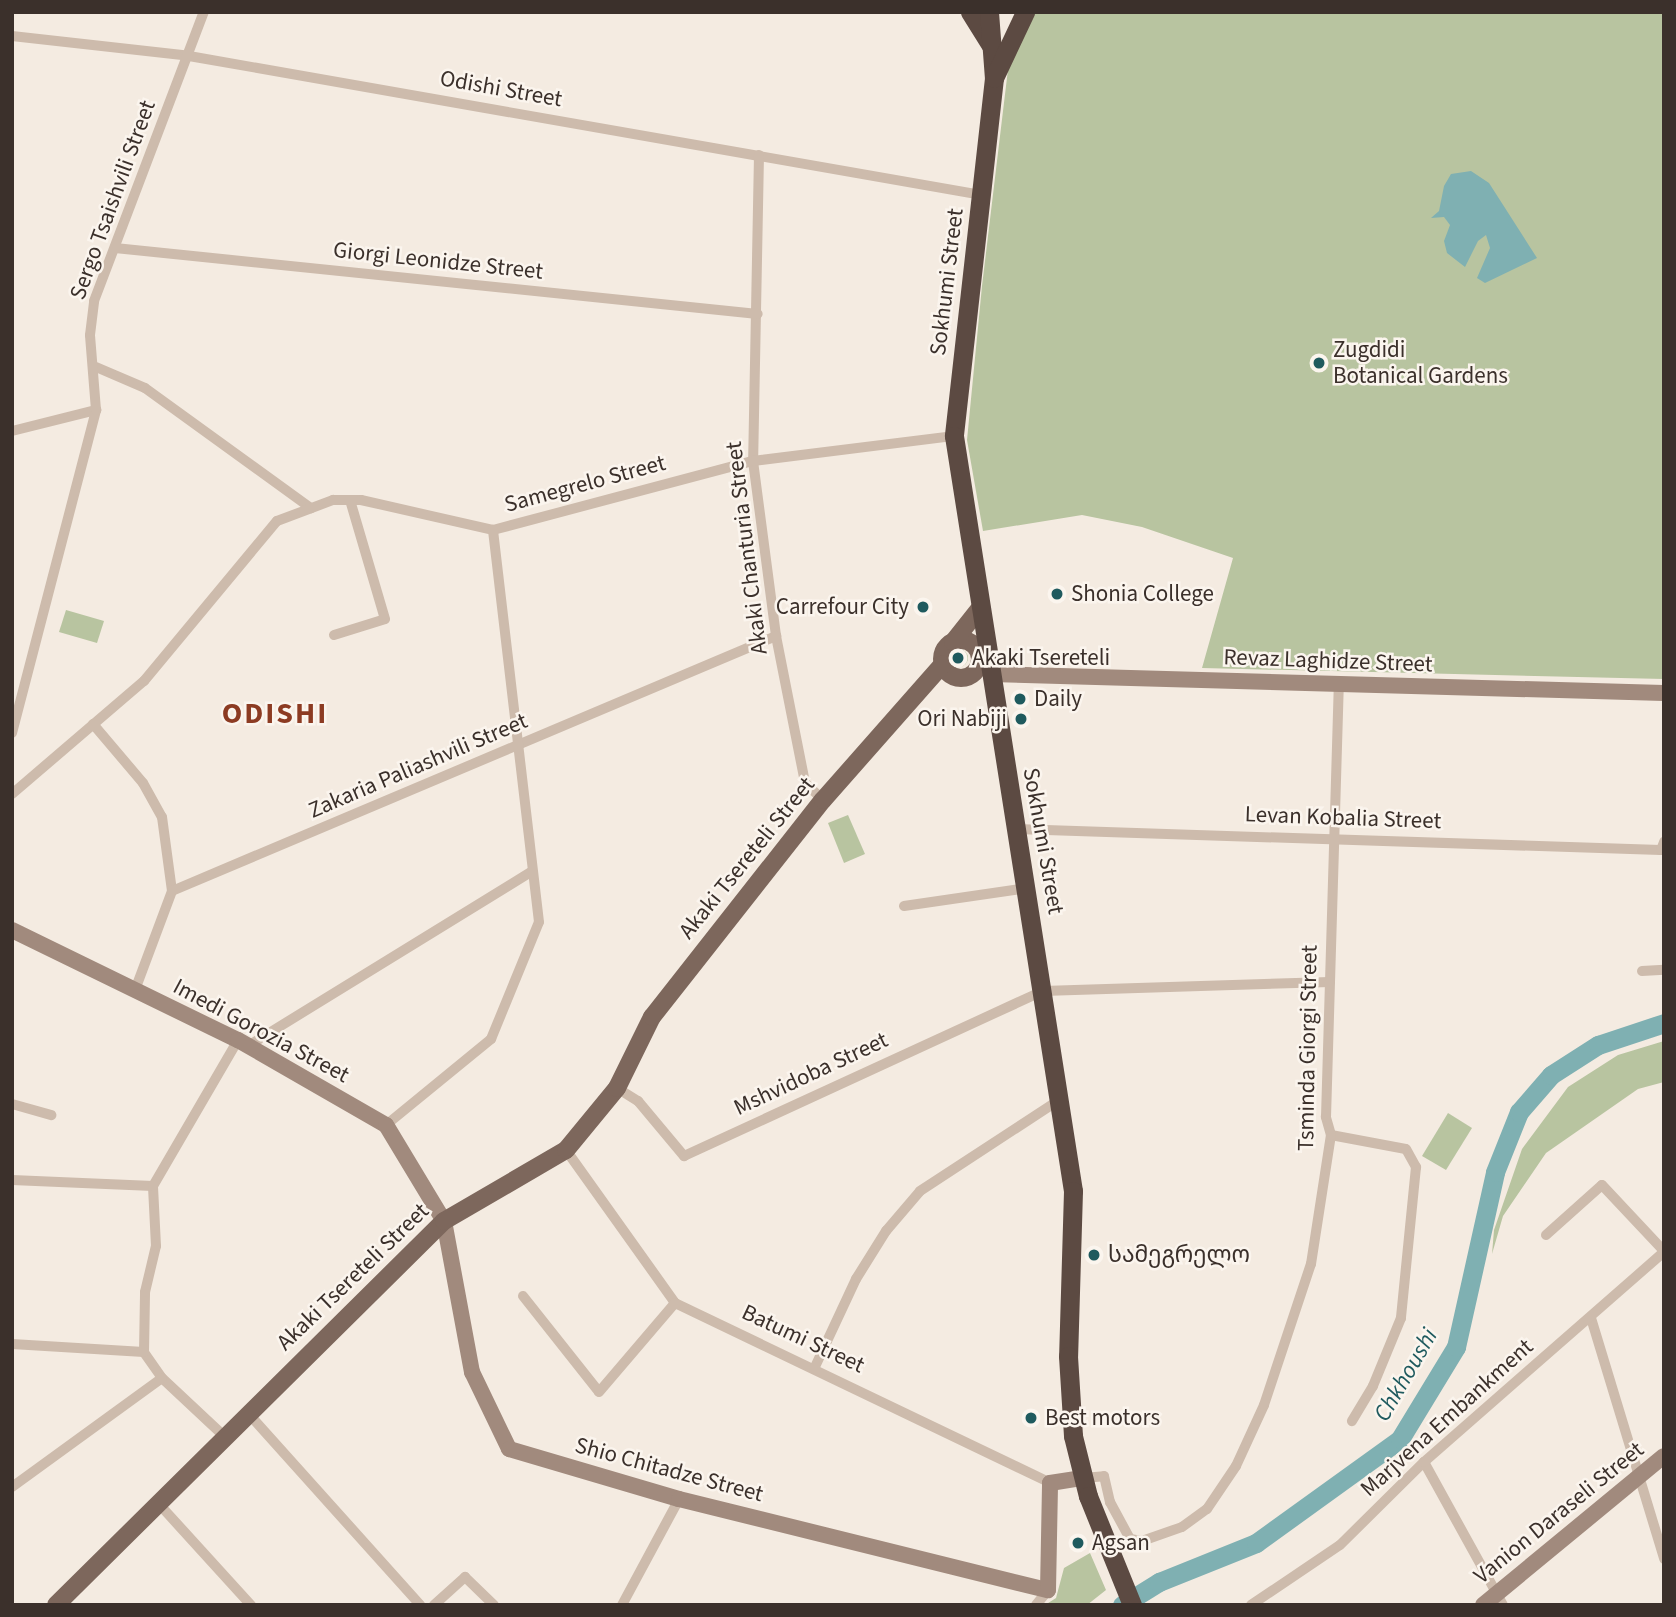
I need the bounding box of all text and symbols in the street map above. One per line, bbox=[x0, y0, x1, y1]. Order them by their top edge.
street label: Odishi Street bbox=[438, 65, 564, 113]
street label: Sergo Tsaishvili Street bbox=[64, 97, 162, 303]
street label: Sokhumi Street bbox=[924, 207, 970, 357]
street label: Giorgi Leonidze Street bbox=[332, 236, 544, 286]
place label: Zugdidi Botanical Gardens bbox=[1333, 336, 1508, 390]
marker: Zugdidi Botanical Gardens bbox=[1311, 355, 1327, 371]
street label: Akaki Chanturia Street bbox=[720, 440, 774, 656]
street label: Samegrelo Street bbox=[502, 449, 668, 519]
place label: Shonia College bbox=[1071, 580, 1214, 608]
marker: Shonia College bbox=[1049, 586, 1065, 602]
place label: Carrefour City bbox=[776, 593, 909, 621]
marker: Carrefour City bbox=[915, 599, 931, 615]
place label: Akaki Tsereteli bbox=[972, 644, 1110, 672]
street label: Revaz Laghidze Street bbox=[1223, 644, 1433, 678]
marker: Akaki Tsereteli bbox=[950, 650, 966, 666]
place label: Daily bbox=[1034, 685, 1082, 713]
marker: Daily bbox=[1012, 691, 1028, 707]
district label: ODISHI bbox=[222, 696, 328, 732]
place label: Ori Nabiji bbox=[917, 705, 1007, 733]
street label: Zakaria Paliashvili Street bbox=[304, 707, 532, 825]
marker: Ori Nabiji bbox=[1013, 711, 1029, 727]
street label: Sokhumi Street bbox=[1017, 766, 1069, 916]
street label: Akaki Tsereteli Street bbox=[673, 771, 821, 945]
street label: Levan Kobalia Street bbox=[1244, 801, 1442, 835]
street label: Tsminda Giorgi Street bbox=[1292, 945, 1324, 1151]
street label: Imedi Gorozia Street bbox=[168, 973, 354, 1089]
street label: Mshvidoba Street bbox=[730, 1026, 892, 1122]
street label: Akaki Tsereteli Street bbox=[271, 1197, 435, 1357]
place label: სამეგრელო bbox=[1108, 1241, 1250, 1269]
marker: სამეგრელო bbox=[1086, 1247, 1102, 1263]
street label: Batumi Street bbox=[737, 1299, 869, 1379]
water label: Chkhoushi bbox=[1368, 1323, 1444, 1427]
street label: Marjvena Embankment bbox=[1355, 1333, 1539, 1503]
place label: Best motors bbox=[1045, 1404, 1160, 1432]
marker: Best motors bbox=[1023, 1410, 1039, 1426]
street label: Shio Chitadze Street bbox=[572, 1432, 766, 1508]
street label: Vanion Daraseli Street bbox=[1469, 1436, 1649, 1590]
place label: Agsan bbox=[1092, 1529, 1150, 1557]
marker: Agsan bbox=[1070, 1535, 1086, 1551]

